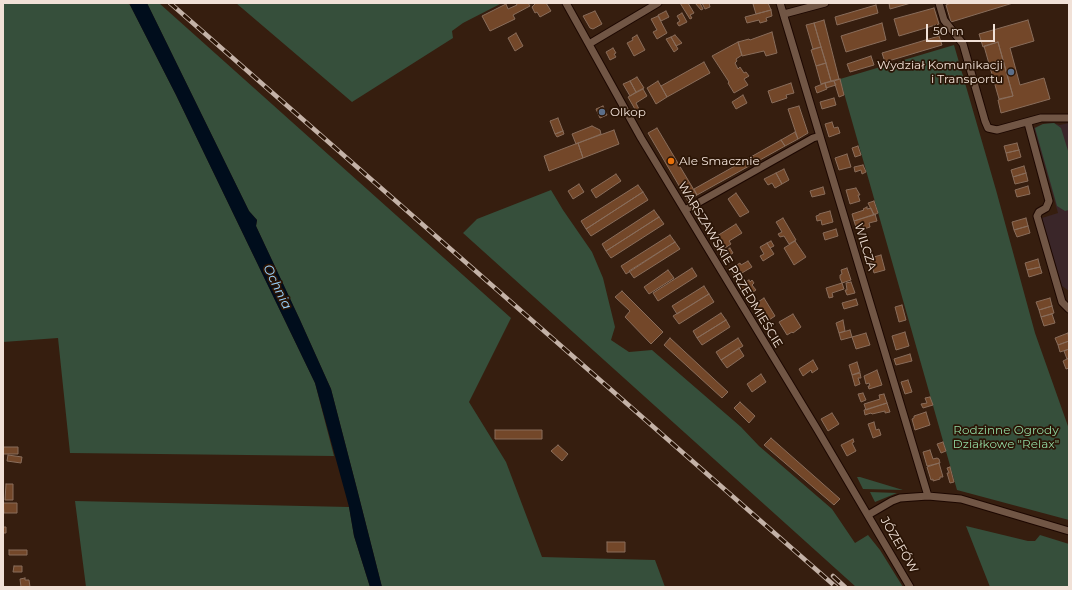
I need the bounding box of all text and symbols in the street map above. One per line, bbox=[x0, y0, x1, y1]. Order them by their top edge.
scale bar bbox=[928, 16, 997, 42]
text: 50 m bbox=[933, 23, 964, 38]
place label: Wydział Komunikacji i Transportu bbox=[877, 58, 1003, 86]
marker: Wydział Komunikacji i Transportu bbox=[1006, 67, 1016, 77]
place label: Olkop bbox=[610, 105, 646, 119]
marker: Olkop bbox=[597, 107, 607, 117]
place label: Ale Smacznie bbox=[679, 154, 760, 168]
marker: Ale Smacznie bbox=[666, 156, 676, 166]
street label: WARSZAWSKIE PRZEDMIEŚCIE bbox=[675, 179, 785, 351]
street label: WILCZA bbox=[851, 222, 879, 272]
water label: Ochnia bbox=[259, 262, 295, 312]
park label: Rodzinne Ogrody Działkowe "Relax" bbox=[953, 423, 1059, 451]
street label: JÓZEFÓW bbox=[877, 514, 921, 576]

